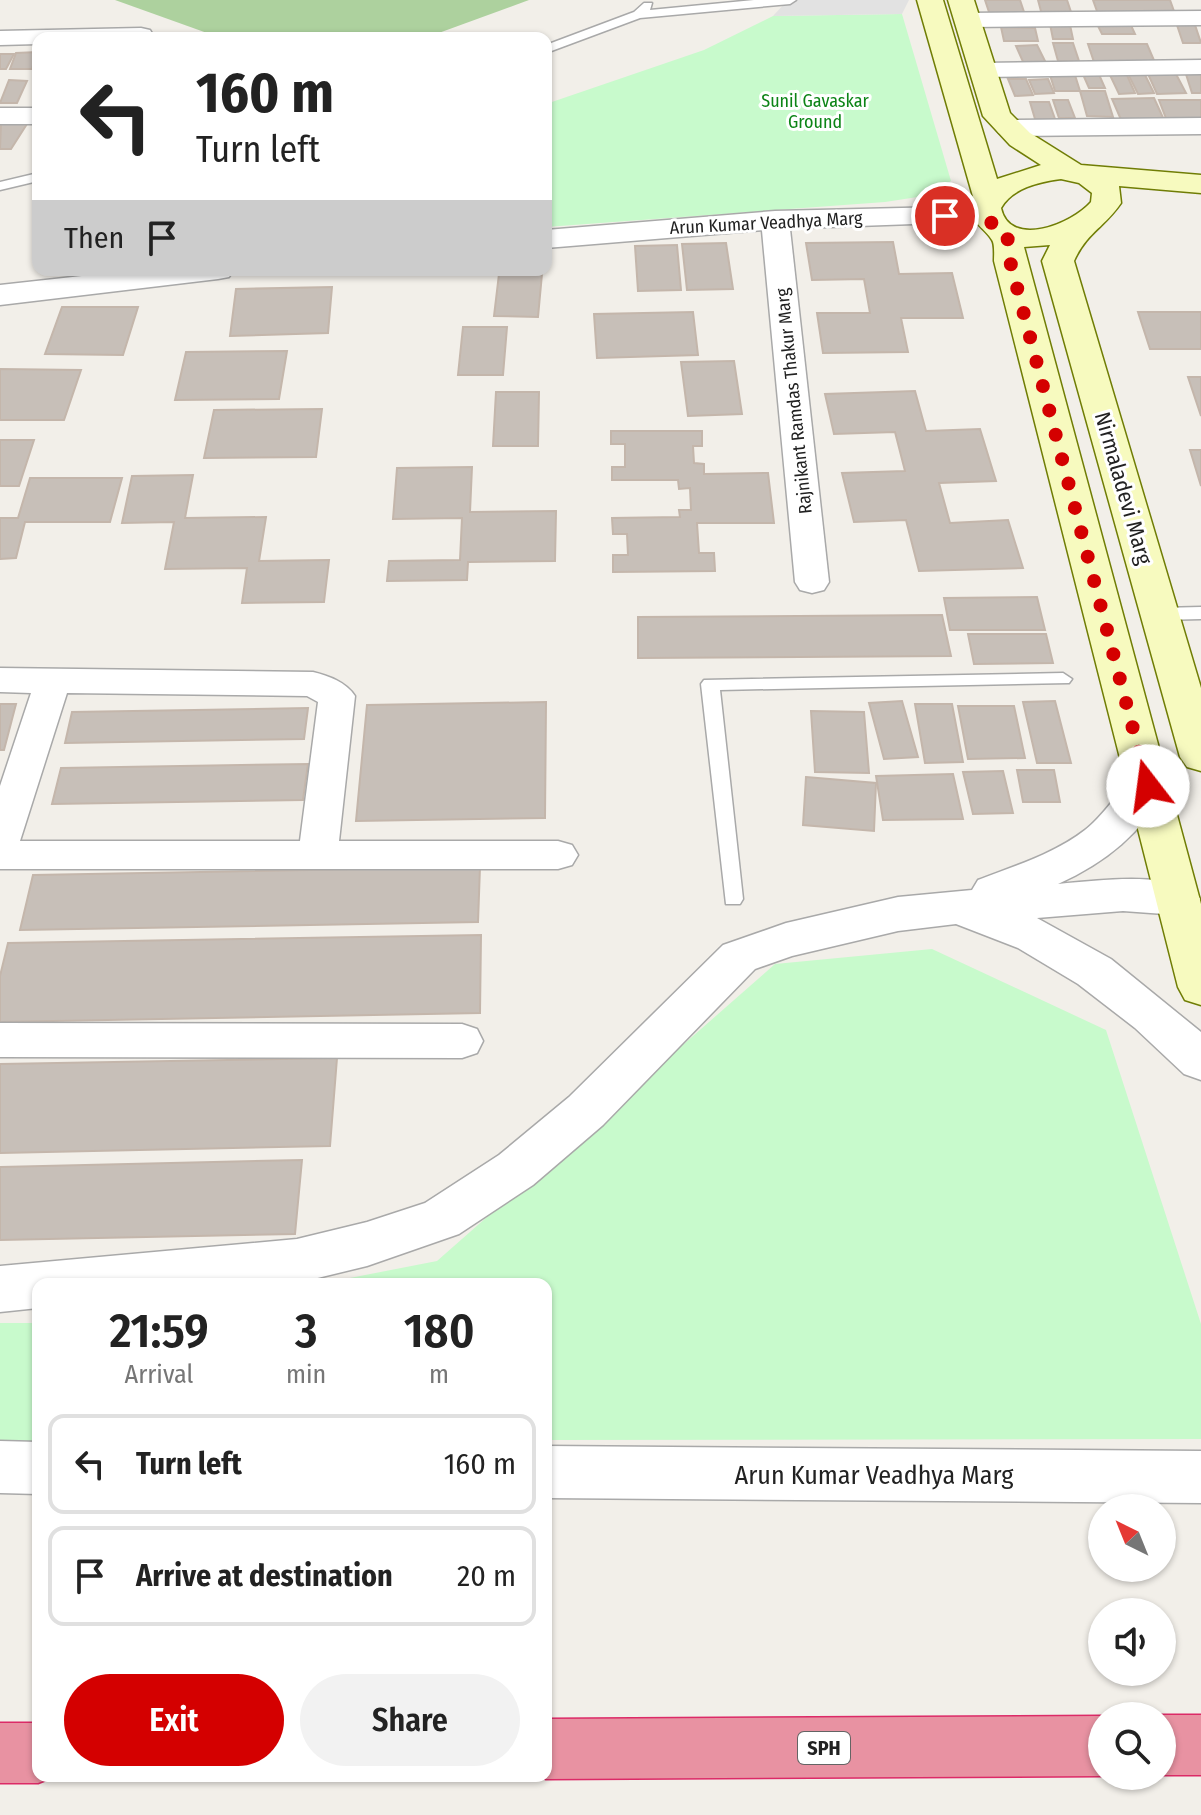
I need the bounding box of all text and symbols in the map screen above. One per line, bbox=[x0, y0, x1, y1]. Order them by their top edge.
text: 160 m bbox=[196, 60, 334, 127]
icon: left bbox=[64, 64, 168, 168]
park label: Sunil Gavaskar Ground bbox=[761, 90, 869, 133]
text: Turn left bbox=[196, 128, 320, 172]
pin bbox=[911, 182, 979, 250]
icon: arrive bbox=[923, 194, 967, 238]
street label: Arun Kumar Veadhya Marg bbox=[669, 207, 863, 239]
icon: arrive bbox=[140, 216, 184, 260]
text: Then bbox=[64, 220, 124, 256]
street label: Rajnikant Ramdas Thakur Marg bbox=[771, 287, 817, 515]
street label: Nirmaladevi Marg bbox=[1089, 409, 1158, 568]
position arrow bbox=[1106, 744, 1190, 828]
text: 21:59 bbox=[109, 1302, 209, 1360]
text: 3 bbox=[295, 1302, 317, 1360]
text: 180 bbox=[404, 1302, 475, 1360]
text: Arrival bbox=[125, 1359, 193, 1390]
text: min bbox=[286, 1359, 326, 1390]
text: m bbox=[429, 1359, 449, 1390]
icon: left bbox=[68, 1442, 112, 1486]
text: Turn left bbox=[136, 1446, 242, 1482]
text: 160 m bbox=[444, 1446, 516, 1482]
street label: Arun Kumar Veadhya Marg bbox=[735, 1460, 1014, 1491]
north arrow bbox=[1088, 1494, 1176, 1582]
map controls bbox=[1088, 1494, 1176, 1790]
icon: arrive bbox=[68, 1554, 112, 1598]
text: Arrive at destination bbox=[136, 1558, 393, 1594]
text: 20 m bbox=[457, 1558, 516, 1594]
button: sound bbox=[1088, 1598, 1176, 1686]
button: Exit bbox=[64, 1674, 284, 1766]
button: Share bbox=[300, 1674, 520, 1766]
button: search bbox=[1088, 1702, 1176, 1790]
road number: SPH bbox=[798, 1732, 850, 1764]

